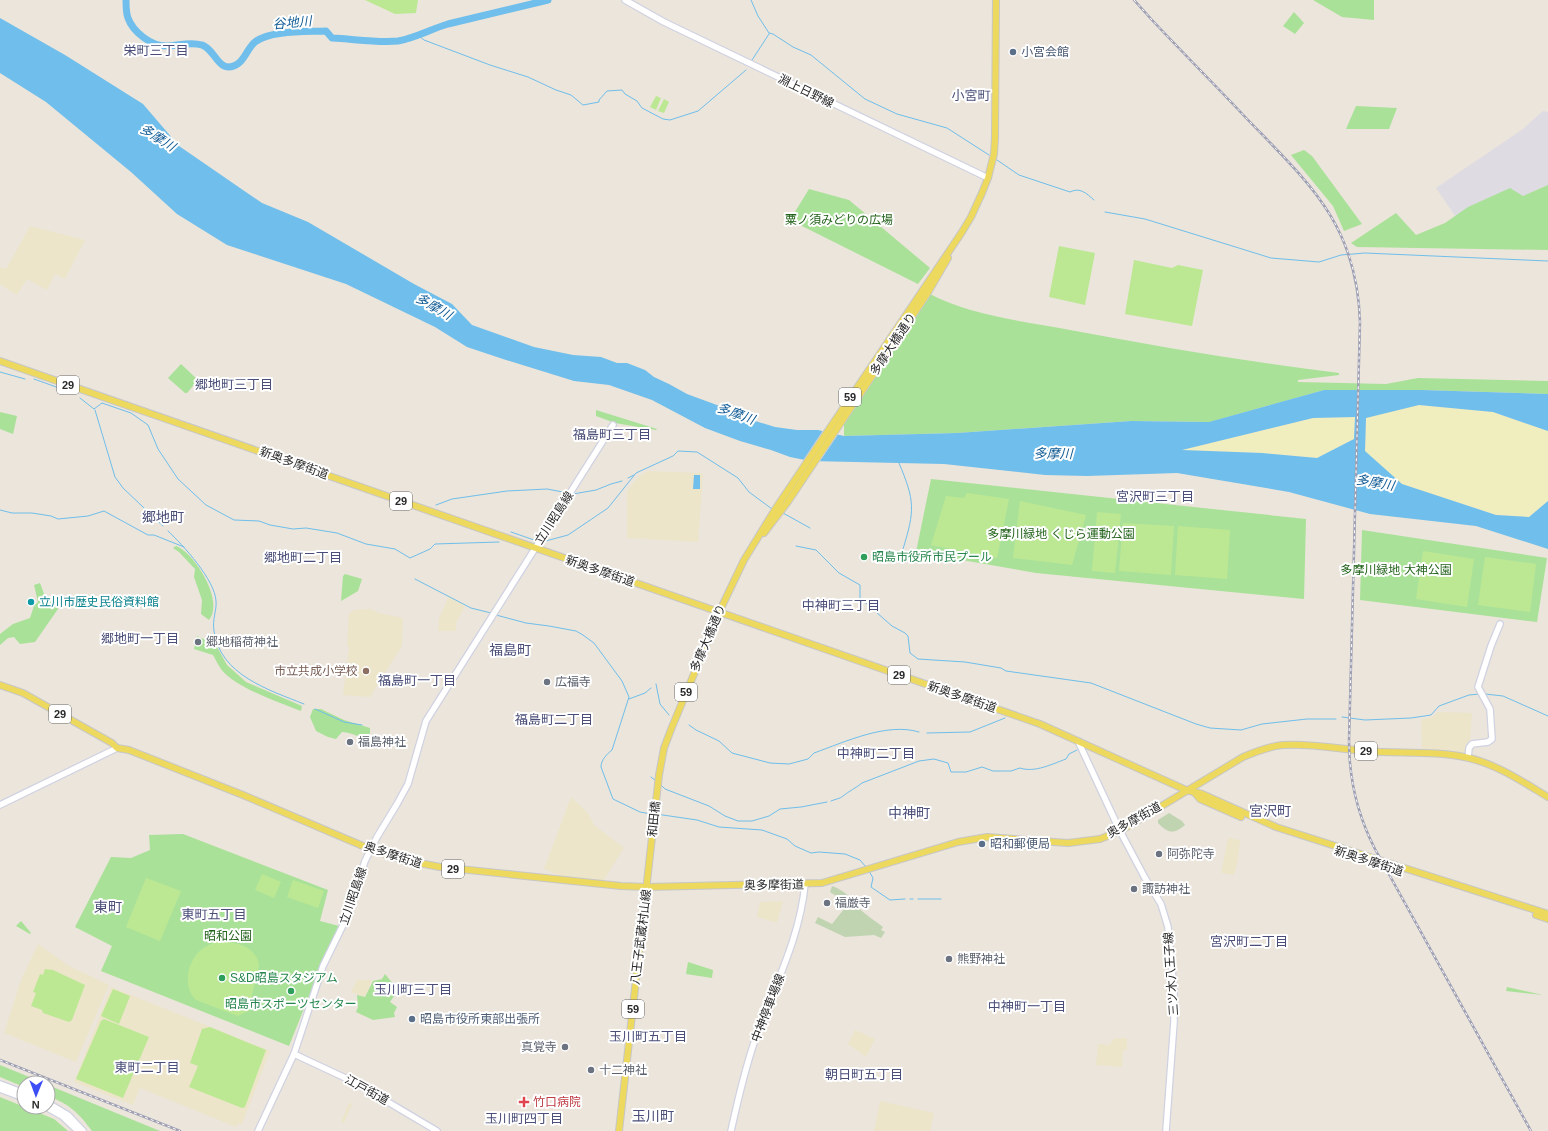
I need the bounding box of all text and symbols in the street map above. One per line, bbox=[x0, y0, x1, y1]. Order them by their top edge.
water label: 谷地川 bbox=[272, 13, 314, 32]
district label: 栄町三丁目 bbox=[123, 43, 189, 58]
place label: 小宮会館 bbox=[1021, 45, 1069, 59]
marker: 小宮会館 bbox=[1008, 47, 1018, 57]
street label: 淵上日野線 bbox=[776, 72, 836, 110]
district label: 小宮町 bbox=[951, 88, 991, 103]
water label: 多摩川 bbox=[137, 121, 180, 155]
park label: 粟ノ須みどりの広場 bbox=[785, 213, 893, 227]
water label: 多摩川 bbox=[413, 290, 456, 324]
street label: 多摩大橋通り bbox=[867, 310, 919, 378]
road number: 29 bbox=[57, 376, 79, 394]
district label: 郷地町三丁目 bbox=[195, 377, 273, 392]
road number: 59 bbox=[839, 388, 861, 406]
water label: 多摩川 bbox=[715, 400, 759, 428]
district label: 福島町三丁目 bbox=[573, 427, 651, 442]
street label: 新奥多摩街道 bbox=[258, 444, 330, 482]
water label: 多摩川 bbox=[1033, 446, 1075, 461]
water label: 多摩川 bbox=[1354, 472, 1397, 494]
street label: 立川昭島線 bbox=[532, 489, 576, 547]
district label: 宮沢町三丁目 bbox=[1116, 489, 1194, 504]
road number: 29 bbox=[390, 492, 412, 510]
district label: 郷地町 bbox=[142, 509, 184, 525]
park label: 多摩川緑地 くじら運動公園 bbox=[987, 527, 1135, 541]
district label: 郷地町二丁目 bbox=[264, 550, 342, 565]
place label: 昭島市役所市民プール bbox=[872, 550, 992, 564]
marker: 昭島市役所市民プール bbox=[859, 552, 869, 562]
street label: 新奥多摩街道 bbox=[564, 553, 636, 589]
park label: 多摩川緑地 大神公園 bbox=[1340, 563, 1452, 577]
place label: 立川市歴史民俗資料館 bbox=[39, 595, 159, 609]
marker: 立川市歴史民俗資料館 bbox=[26, 597, 36, 607]
district label: 中神町三丁目 bbox=[802, 598, 880, 613]
street label: 多摩大橋通り bbox=[687, 602, 729, 674]
district label: 郷地町一丁目 bbox=[101, 631, 179, 646]
place label: 郷地稲荷神社 bbox=[206, 635, 278, 649]
marker: 郷地稲荷神社 bbox=[193, 637, 203, 647]
district label: 福島町 bbox=[489, 642, 531, 658]
place label: 市立共成小学校 bbox=[274, 664, 358, 678]
marker: 市立共成小学校 bbox=[361, 666, 371, 676]
road number: 29 bbox=[888, 666, 910, 684]
district label: 福島町一丁目 bbox=[378, 673, 456, 688]
place label: 広福寺 bbox=[555, 675, 591, 689]
marker: 広福寺 bbox=[542, 677, 552, 687]
street label: 新奥多摩街道 bbox=[926, 679, 998, 715]
road number: 59 bbox=[675, 683, 697, 701]
road number: 29 bbox=[49, 705, 71, 723]
district label: 福島町二丁目 bbox=[515, 712, 593, 727]
place label: 福島神社 bbox=[358, 735, 406, 749]
marker: 福島神社 bbox=[345, 737, 355, 747]
road number: 29 bbox=[1355, 742, 1377, 760]
district label: 中神町二丁目 bbox=[837, 746, 915, 761]
street label: 奥多摩街道 bbox=[1104, 799, 1164, 841]
street label: 和田橋 bbox=[645, 800, 663, 838]
district label: 宮沢町 bbox=[1249, 803, 1291, 819]
district label: 中神町 bbox=[888, 805, 930, 821]
place label: 昭和郵便局 bbox=[990, 837, 1050, 851]
street label: 奥多摩街道 bbox=[362, 839, 424, 871]
marker: 昭和郵便局 bbox=[977, 839, 987, 849]
street label: 新奥多摩街道 bbox=[1333, 843, 1405, 879]
place label: 阿弥陀寺 bbox=[1167, 847, 1215, 861]
marker: 阿弥陀寺 bbox=[1154, 849, 1164, 859]
road number: 29 bbox=[442, 860, 464, 878]
street label: 立川昭島線 bbox=[337, 865, 369, 927]
street label: 奥多摩街道 bbox=[744, 877, 804, 893]
place label: 諏訪神社 bbox=[1142, 882, 1190, 896]
marker: 諏訪神社 bbox=[1129, 884, 1139, 894]
street label: 八王子武蔵村山線 bbox=[628, 888, 654, 986]
place label: 福厳寺 bbox=[835, 896, 871, 910]
marker: 福厳寺 bbox=[822, 898, 832, 908]
district label: 東町 bbox=[94, 899, 122, 915]
district label: 東町五丁目 bbox=[181, 907, 247, 922]
park label: 昭和公園 bbox=[204, 929, 252, 943]
street label: 三ツ木八王子線 bbox=[1161, 932, 1181, 1016]
district label: 宮沢町二丁目 bbox=[1210, 934, 1288, 949]
place label: 熊野神社 bbox=[957, 952, 1005, 966]
marker: 熊野神社 bbox=[944, 954, 954, 964]
place label: S&D昭島スタジアム bbox=[230, 971, 338, 985]
street label: 中神停車場線 bbox=[749, 972, 787, 1044]
marker: S&D昭島スタジアム bbox=[217, 973, 227, 983]
district label: 玉川町三丁目 bbox=[374, 982, 452, 997]
marker: 昭島市スポーツセンター bbox=[286, 986, 296, 996]
place label: 昭島市スポーツセンター bbox=[225, 997, 357, 1011]
district label: 中神町一丁目 bbox=[988, 999, 1066, 1014]
road number: 59 bbox=[622, 1000, 644, 1018]
place label: 昭島市役所東部出張所 bbox=[420, 1012, 540, 1026]
marker: 昭島市役所東部出張所 bbox=[407, 1014, 417, 1024]
district label: 玉川町五丁目 bbox=[609, 1029, 687, 1044]
place label: 真覚寺 bbox=[521, 1040, 557, 1054]
marker: 真覚寺 bbox=[560, 1042, 570, 1052]
district label: 東町二丁目 bbox=[114, 1060, 180, 1075]
place label: 十二神社 bbox=[599, 1063, 647, 1077]
marker: 十二神社 bbox=[586, 1065, 596, 1075]
district label: 朝日町五丁目 bbox=[825, 1067, 903, 1082]
street label: 江戸街道 bbox=[343, 1072, 391, 1108]
north arrow bbox=[16, 1075, 56, 1115]
place label: 竹口病院 bbox=[533, 1095, 581, 1109]
marker: 竹口病院 bbox=[518, 1096, 530, 1108]
text: N bbox=[32, 1099, 40, 1111]
district label: 玉川町 bbox=[632, 1108, 674, 1124]
district label: 玉川町四丁目 bbox=[485, 1111, 563, 1126]

